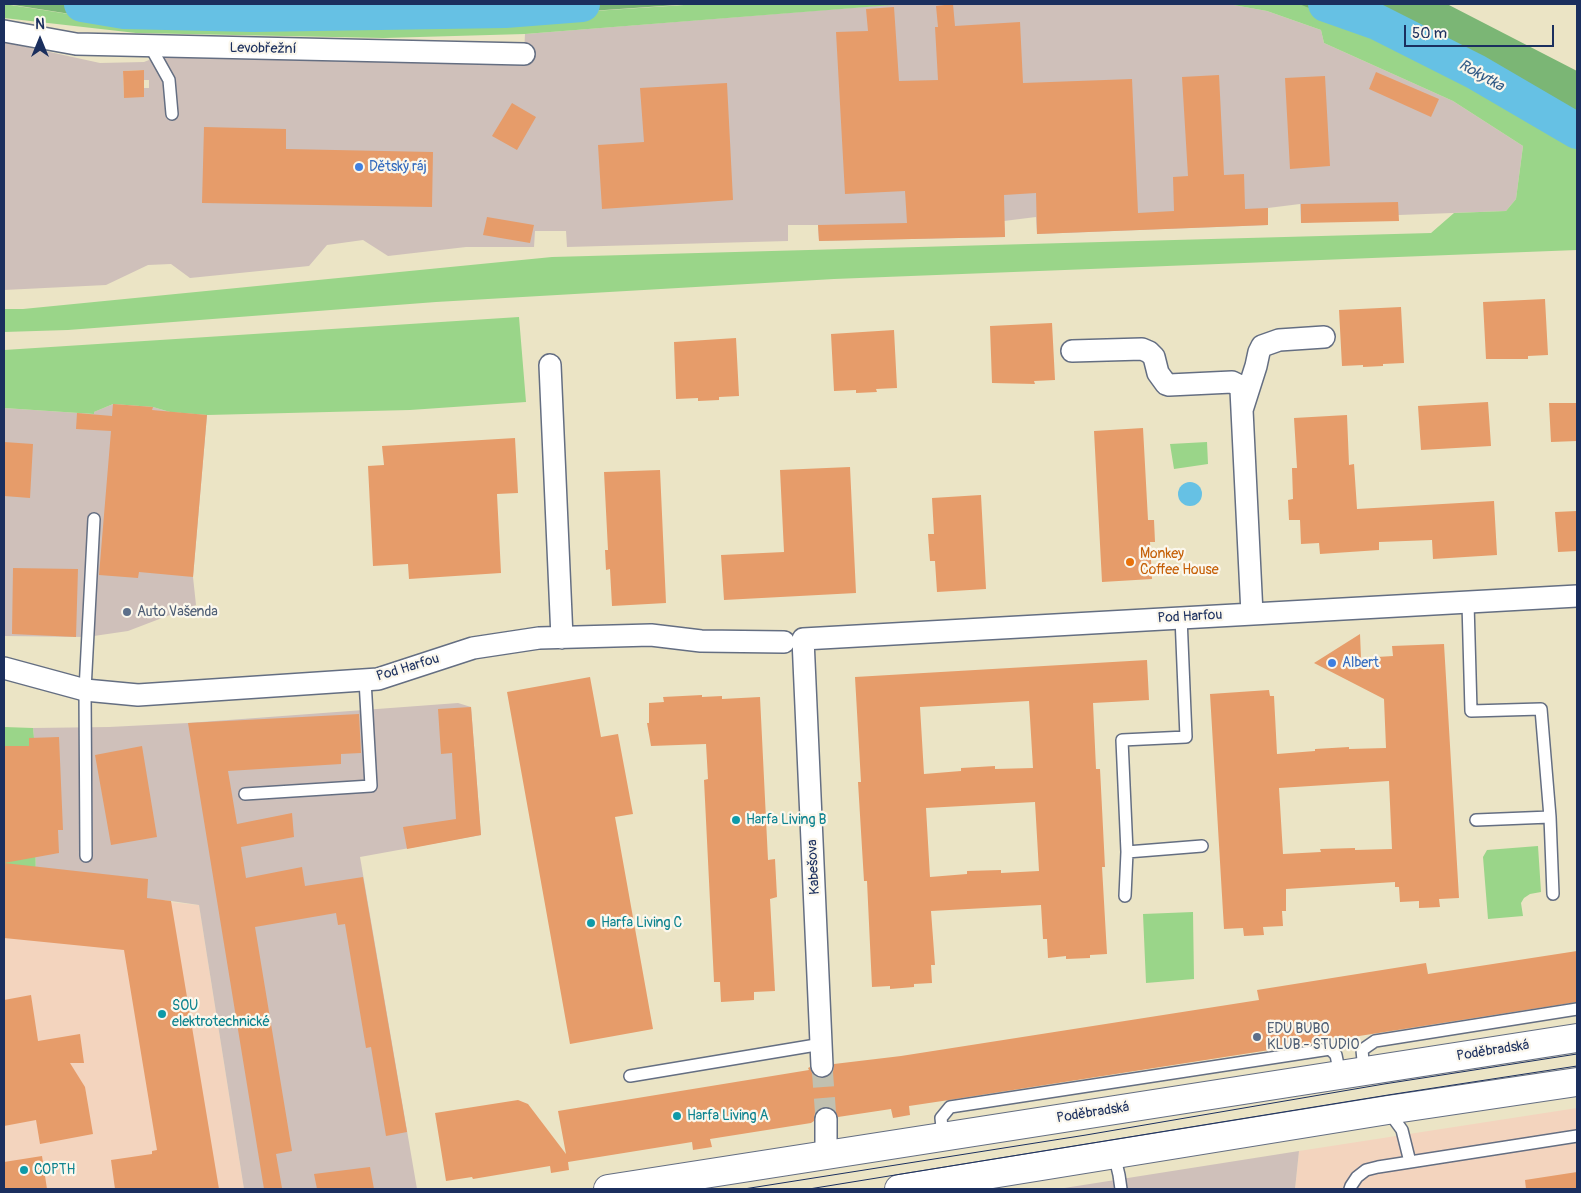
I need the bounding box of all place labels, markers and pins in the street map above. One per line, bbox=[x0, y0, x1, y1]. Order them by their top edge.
place label: Dětský ráj bbox=[369, 159, 427, 175]
marker: Dětský ráj bbox=[353, 161, 365, 173]
place label: Monkey Coffee House bbox=[1140, 546, 1219, 578]
marker: Monkey Coffee House bbox=[1124, 556, 1136, 568]
place label: Auto Vašenda bbox=[137, 604, 218, 620]
marker: Auto Vašenda bbox=[121, 606, 133, 618]
place label: Albert bbox=[1342, 655, 1379, 671]
marker: Albert bbox=[1326, 657, 1338, 669]
place label: Harfa Living B bbox=[746, 812, 826, 828]
marker: Harfa Living B bbox=[730, 814, 742, 826]
place label: Harfa Living C bbox=[601, 915, 682, 931]
marker: Harfa Living C bbox=[585, 917, 597, 929]
place label: SOU elektrotechnické bbox=[172, 998, 270, 1030]
marker: SOU elektrotechnické bbox=[156, 1008, 168, 1020]
place label: EDU BUBO KLUB - STUDIO bbox=[1267, 1021, 1359, 1054]
marker: EDU BUBO KLUB - STUDIO bbox=[1251, 1031, 1263, 1043]
place label: Harfa Living A bbox=[687, 1108, 769, 1124]
marker: Harfa Living A bbox=[671, 1110, 683, 1122]
place label: COPTH bbox=[34, 1162, 75, 1178]
marker: COPTH bbox=[18, 1164, 30, 1176]

